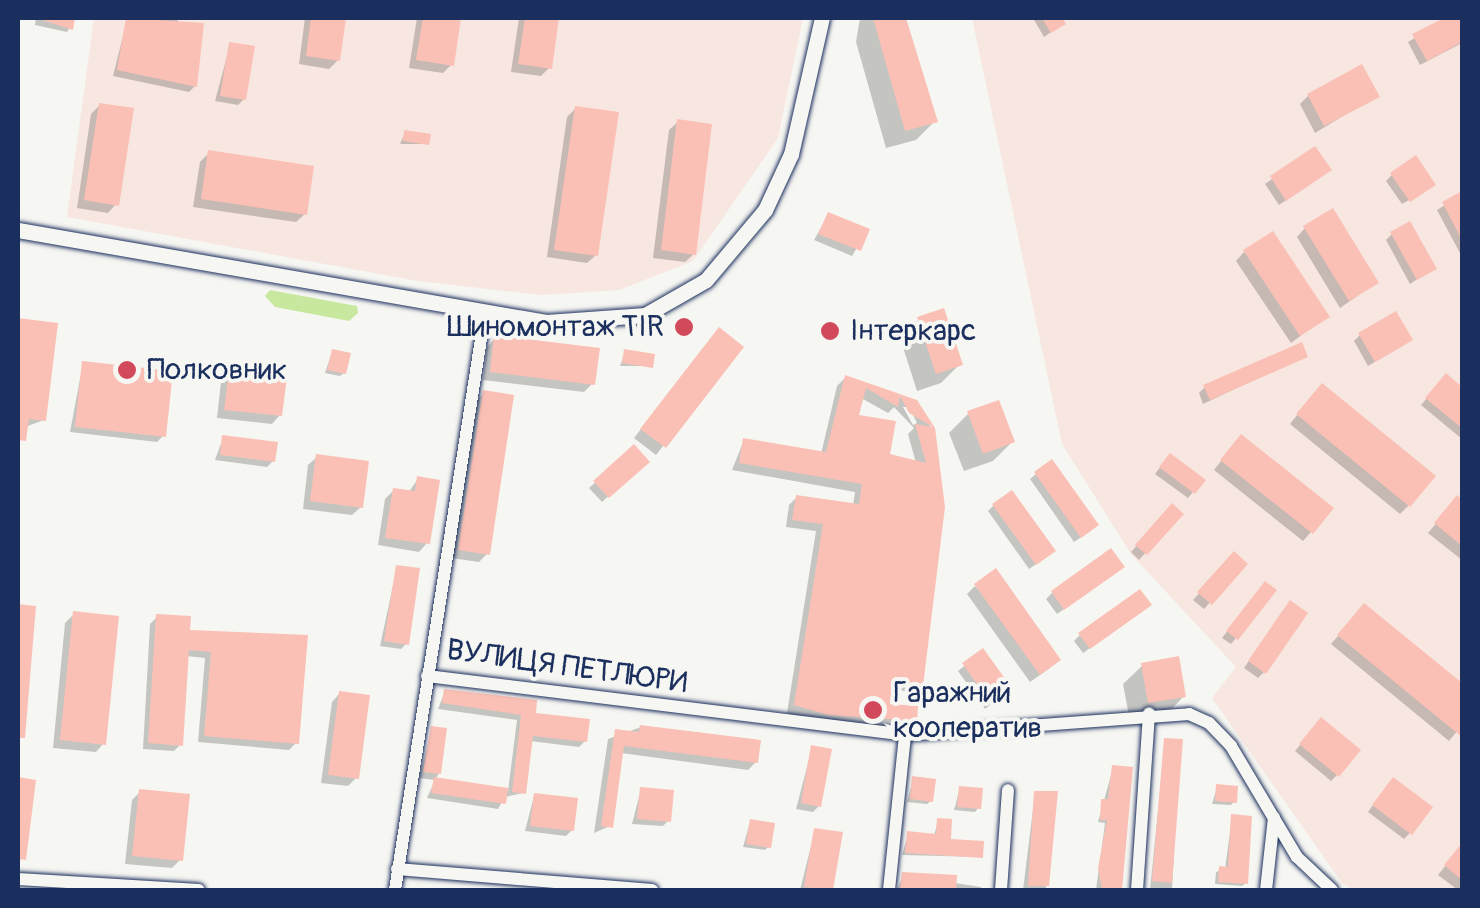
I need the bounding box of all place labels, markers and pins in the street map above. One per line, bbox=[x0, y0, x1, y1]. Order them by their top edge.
place label: Шиномонтаж TIR bbox=[447, 309, 664, 345]
place label: Інтеркарс bbox=[850, 313, 976, 349]
marker: Шиномонтаж TIR bbox=[673, 316, 695, 338]
marker: Інтеркарс bbox=[819, 320, 841, 342]
place label: Полковник bbox=[147, 352, 287, 388]
marker: Полковник bbox=[116, 359, 138, 381]
place label: Гаражний кооператив bbox=[893, 675, 1042, 746]
marker: Гаражний кооператив bbox=[862, 699, 884, 721]

